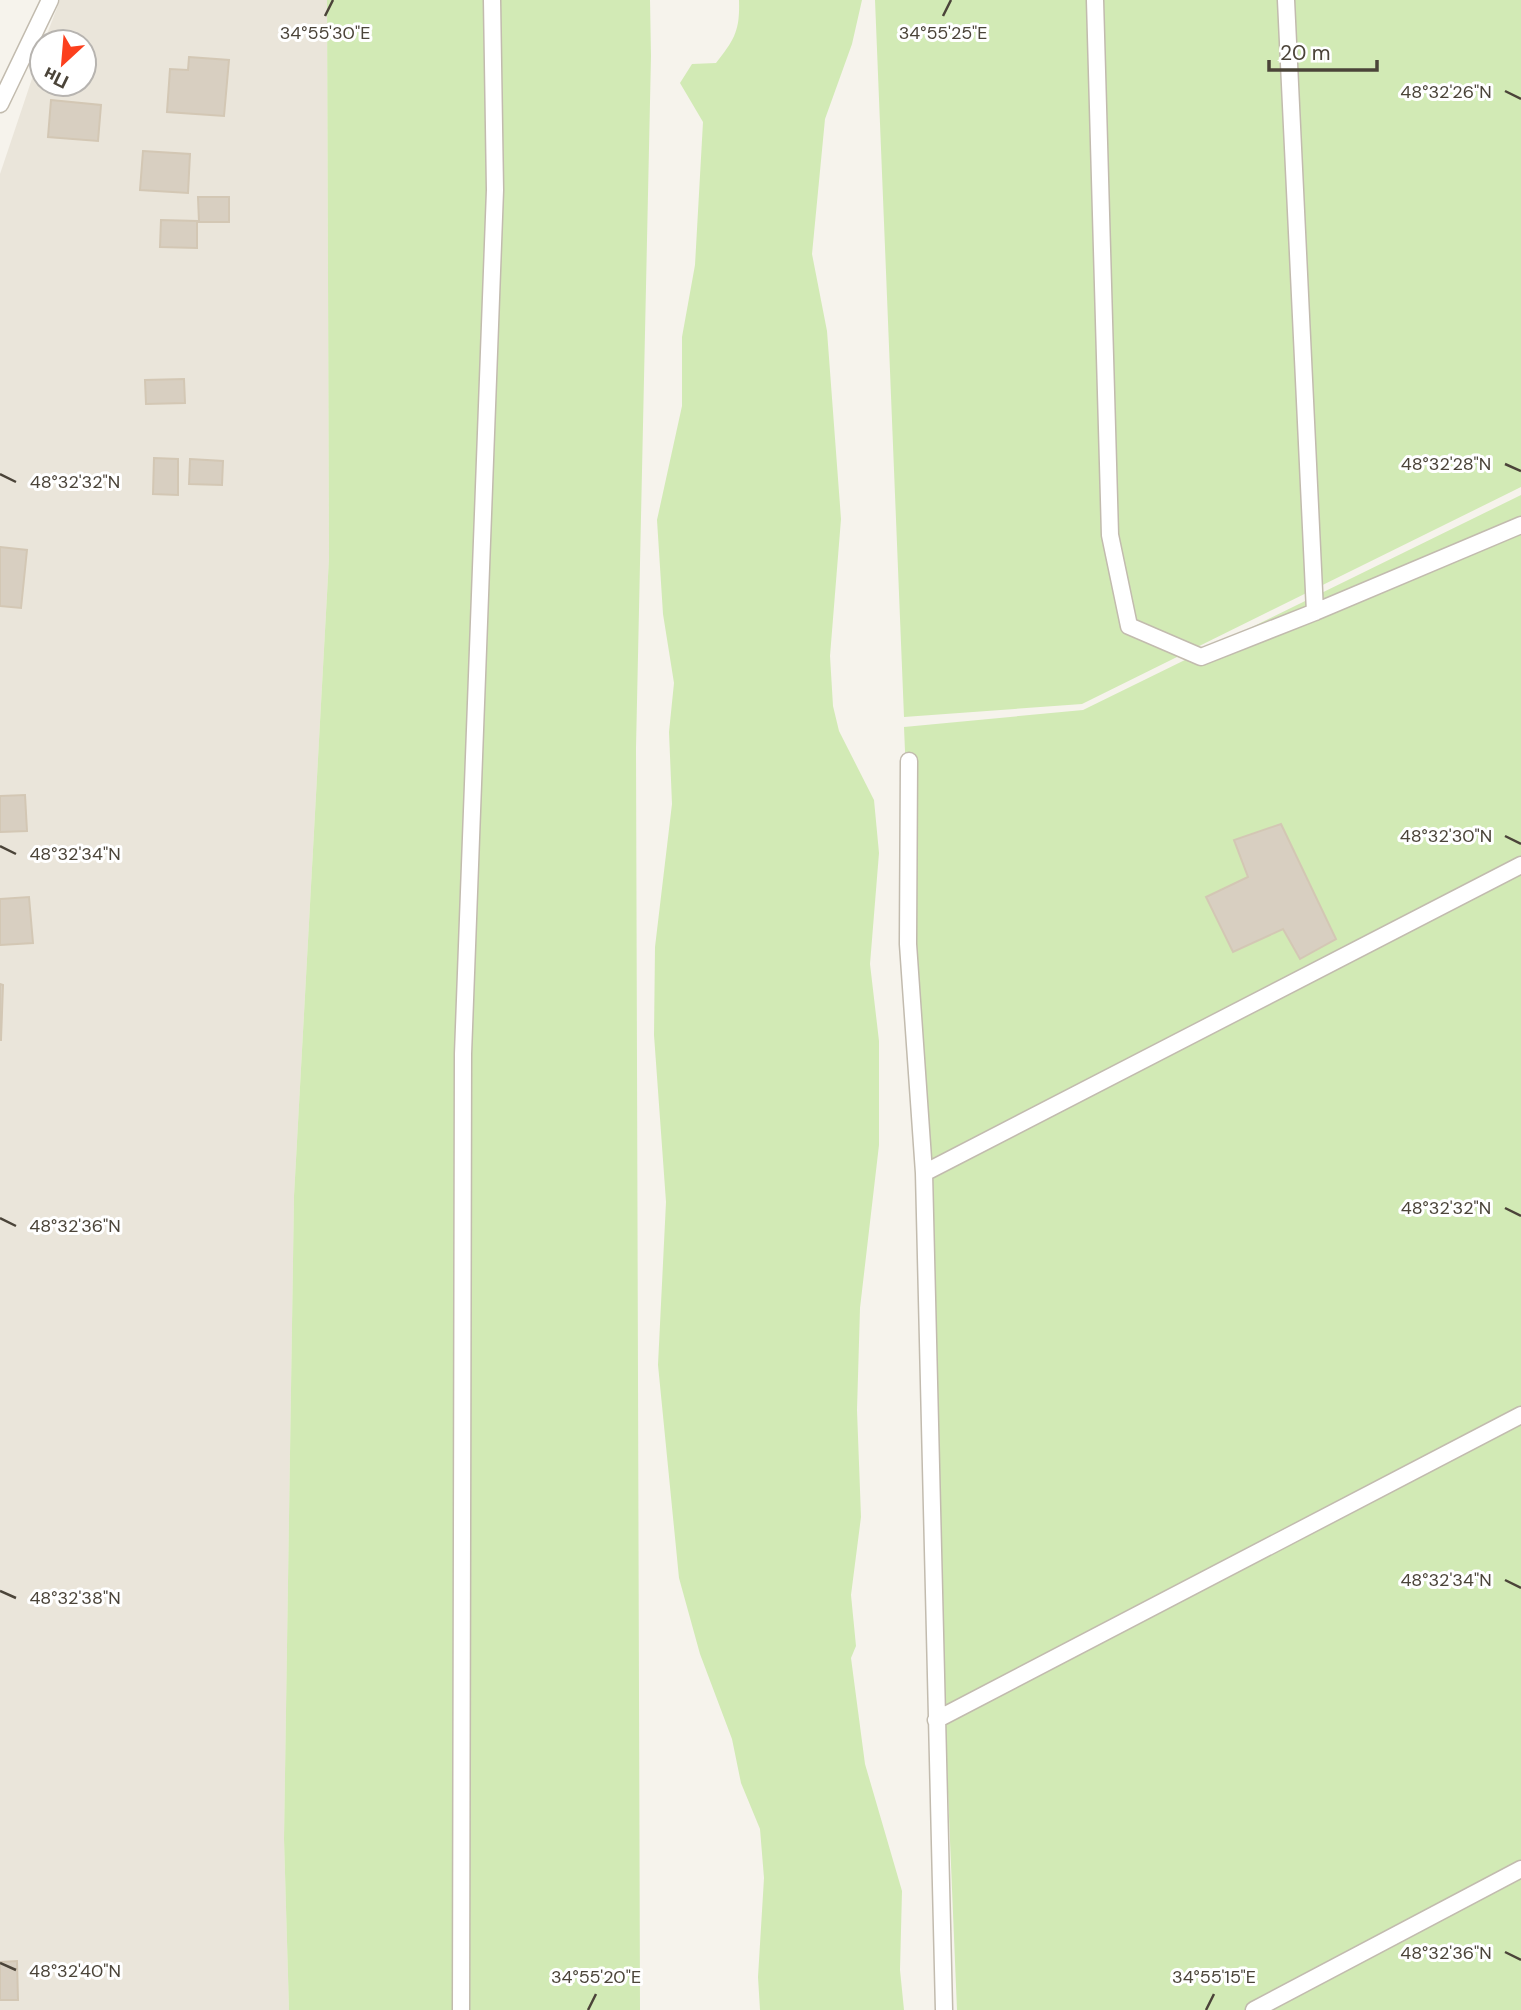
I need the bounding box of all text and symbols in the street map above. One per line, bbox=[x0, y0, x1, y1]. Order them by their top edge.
text: 34°55'30"E bbox=[280, 21, 370, 45]
text: 34°55'25"E bbox=[899, 21, 987, 45]
north arrow bbox=[28, 28, 98, 98]
scale bar bbox=[1269, 28, 1378, 72]
text: 20 m bbox=[1280, 39, 1331, 67]
text: Пн bbox=[39, 61, 73, 95]
text: 48°32'26"N bbox=[1400, 80, 1492, 104]
text: 48°32'28"N bbox=[1401, 452, 1491, 476]
text: 48°32'32"N bbox=[30, 470, 120, 494]
text: 48°32'30"N bbox=[1400, 824, 1492, 848]
text: 48°32'34"N bbox=[29, 842, 121, 866]
text: 48°32'32"N bbox=[1401, 1196, 1491, 1220]
text: 48°32'36"N bbox=[29, 1214, 121, 1238]
text: 48°32'34"N bbox=[1400, 1568, 1492, 1592]
text: 48°32'38"N bbox=[29, 1586, 121, 1610]
text: 48°32'36"N bbox=[1400, 1941, 1492, 1965]
text: 48°32'40"N bbox=[29, 1959, 121, 1983]
text: 34°55'20"E bbox=[551, 1965, 641, 1989]
text: 34°55'15"E bbox=[1172, 1965, 1256, 1989]

